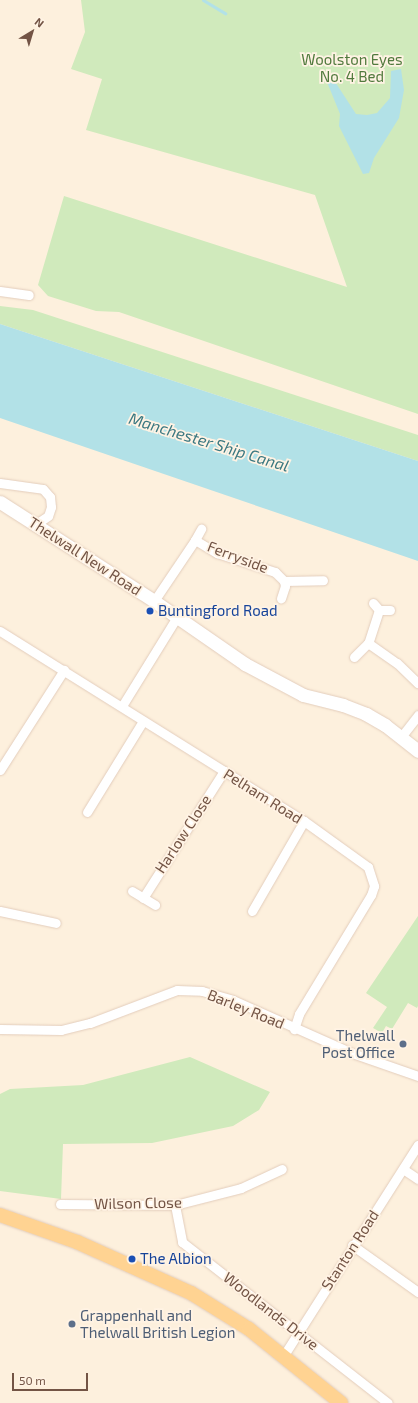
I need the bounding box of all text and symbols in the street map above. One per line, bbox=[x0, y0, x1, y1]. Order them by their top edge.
north arrow bbox=[12, 12, 52, 52]
text: N bbox=[33, 15, 47, 30]
park label: Woolston Eyes No. 4 Bed bbox=[301, 50, 403, 85]
water label: Manchester Ship Canal bbox=[126, 408, 292, 476]
street label: Thelwall New Road bbox=[25, 513, 145, 599]
street label: Ferryside bbox=[205, 537, 271, 577]
place label: Buntingford Road bbox=[158, 602, 278, 620]
marker: Buntingford Road bbox=[145, 606, 155, 616]
street label: Pelham Road bbox=[220, 765, 306, 827]
street label: Harlow Close bbox=[151, 791, 215, 877]
street label: Barley Road bbox=[205, 985, 287, 1033]
place label: Thelwall Post Office bbox=[322, 1026, 395, 1061]
marker: Thelwall Post Office bbox=[398, 1039, 408, 1049]
street label: Wilson Close bbox=[94, 1193, 182, 1213]
street label: Stanton Road bbox=[317, 1207, 383, 1293]
place label: The Albion bbox=[140, 1250, 212, 1268]
marker: The Albion bbox=[127, 1254, 137, 1264]
street label: Woodlands Drive bbox=[220, 1268, 322, 1354]
place label: Grappenhall and Thelwall British Legion bbox=[80, 1306, 236, 1341]
marker: Grappenhall and Thelwall British Legion bbox=[67, 1319, 77, 1329]
scale bar bbox=[14, 1365, 90, 1391]
text: 50 m bbox=[19, 1373, 46, 1387]

